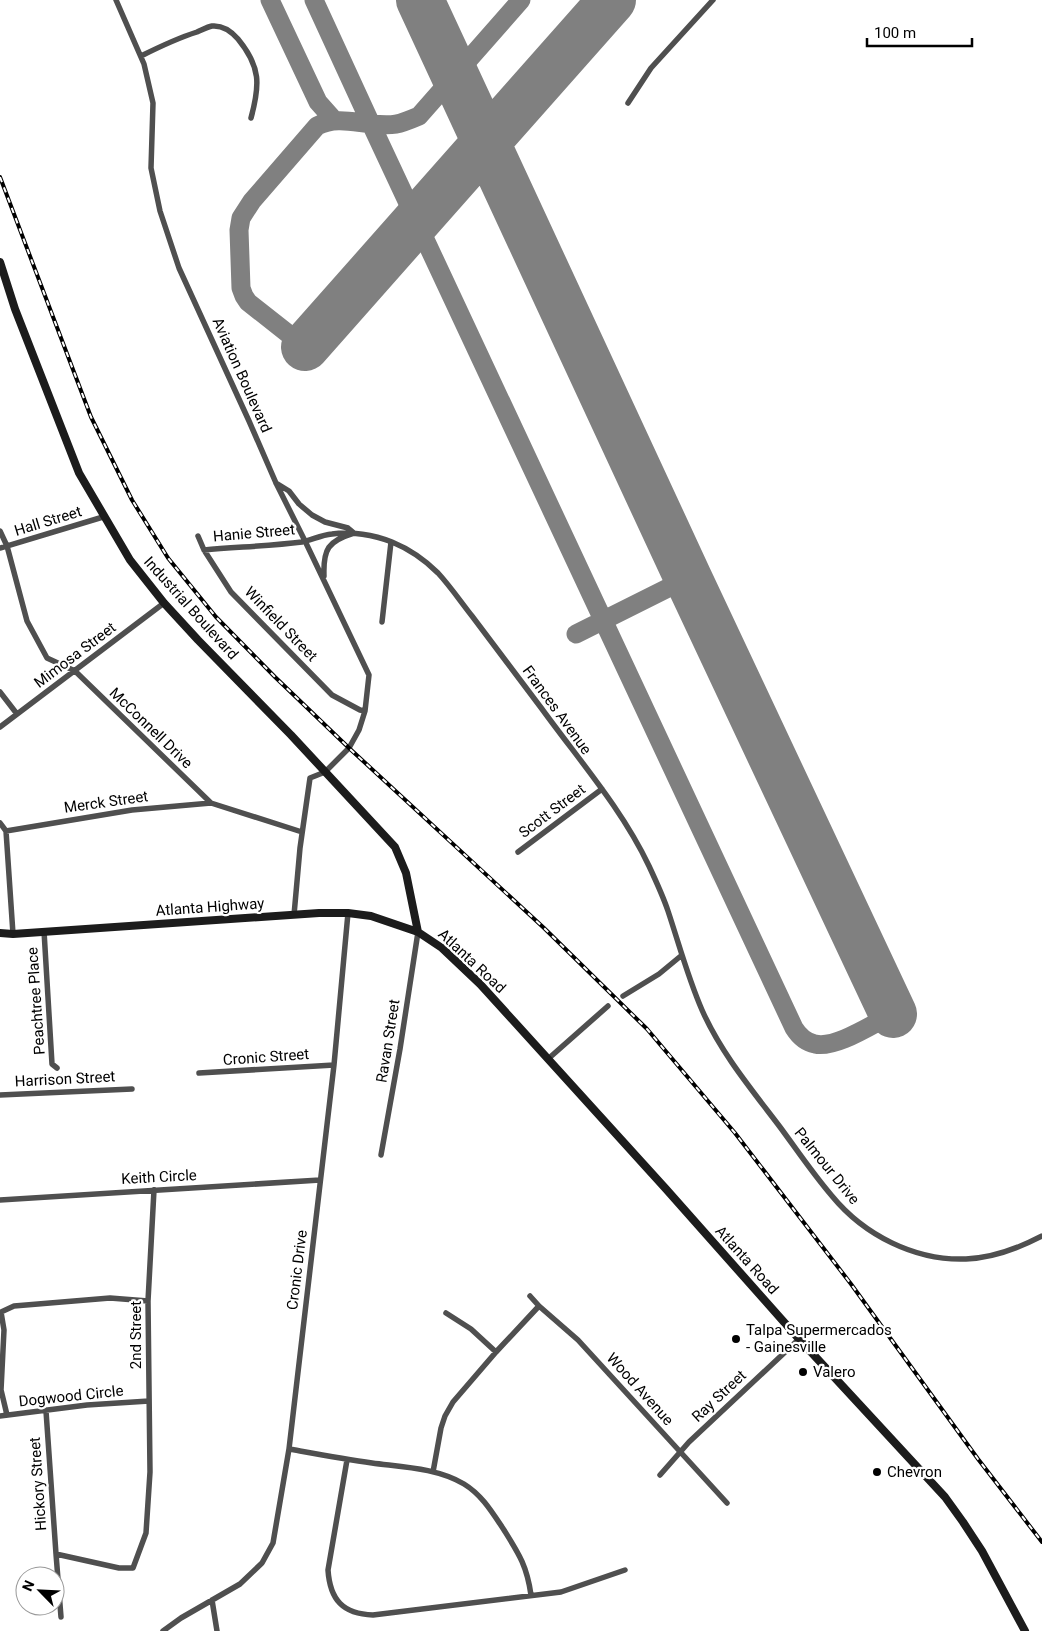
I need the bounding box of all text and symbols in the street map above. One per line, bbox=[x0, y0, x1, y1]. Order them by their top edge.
scale bar bbox=[867, 15, 972, 47]
text: 100 m bbox=[874, 24, 916, 42]
street label: Aviation Boulevard bbox=[209, 315, 275, 435]
street label: Hall Street bbox=[12, 502, 84, 540]
street label: Hanie Street bbox=[212, 520, 296, 546]
street label: Industrial Boulevard bbox=[140, 553, 242, 663]
street label: Winfield Street bbox=[241, 583, 321, 665]
street label: Mimosa Street bbox=[31, 618, 119, 692]
street label: Frances Avenue bbox=[519, 662, 595, 758]
street label: McConnell Drive bbox=[106, 684, 196, 772]
street label: Scott Street bbox=[515, 780, 589, 842]
street label: Merck Street bbox=[63, 787, 149, 817]
street label: Atlanta Highway bbox=[155, 894, 265, 920]
street label: Atlanta Road bbox=[434, 925, 510, 997]
street label: Peachtree Place bbox=[23, 946, 49, 1056]
street label: Ravan Street bbox=[373, 998, 403, 1084]
street label: Cronic Street bbox=[222, 1045, 310, 1069]
street label: Harrison Street bbox=[14, 1067, 116, 1091]
street label: Palmour Drive bbox=[791, 1124, 863, 1208]
street label: Keith Circle bbox=[121, 1166, 197, 1188]
street label: Atlanta Road bbox=[712, 1222, 782, 1298]
street label: Cronic Drive bbox=[283, 1229, 311, 1311]
street label: 2nd Street bbox=[127, 1301, 145, 1369]
place label: Talpa Supermercados - Gainesville bbox=[746, 1321, 892, 1356]
marker: Talpa Supermercados - Gainesville bbox=[730, 1333, 742, 1345]
street label: Wood Avenue bbox=[603, 1349, 677, 1429]
place label: Valero bbox=[813, 1363, 855, 1381]
street label: Ray Street bbox=[688, 1366, 750, 1426]
marker: Valero bbox=[797, 1366, 809, 1378]
street label: Dogwood Circle bbox=[18, 1382, 124, 1410]
street label: Hickory Street bbox=[26, 1436, 50, 1531]
place label: Chevron bbox=[887, 1463, 942, 1481]
marker: Chevron bbox=[871, 1466, 883, 1478]
north arrow bbox=[15, 1566, 65, 1616]
text: N bbox=[19, 1578, 37, 1593]

